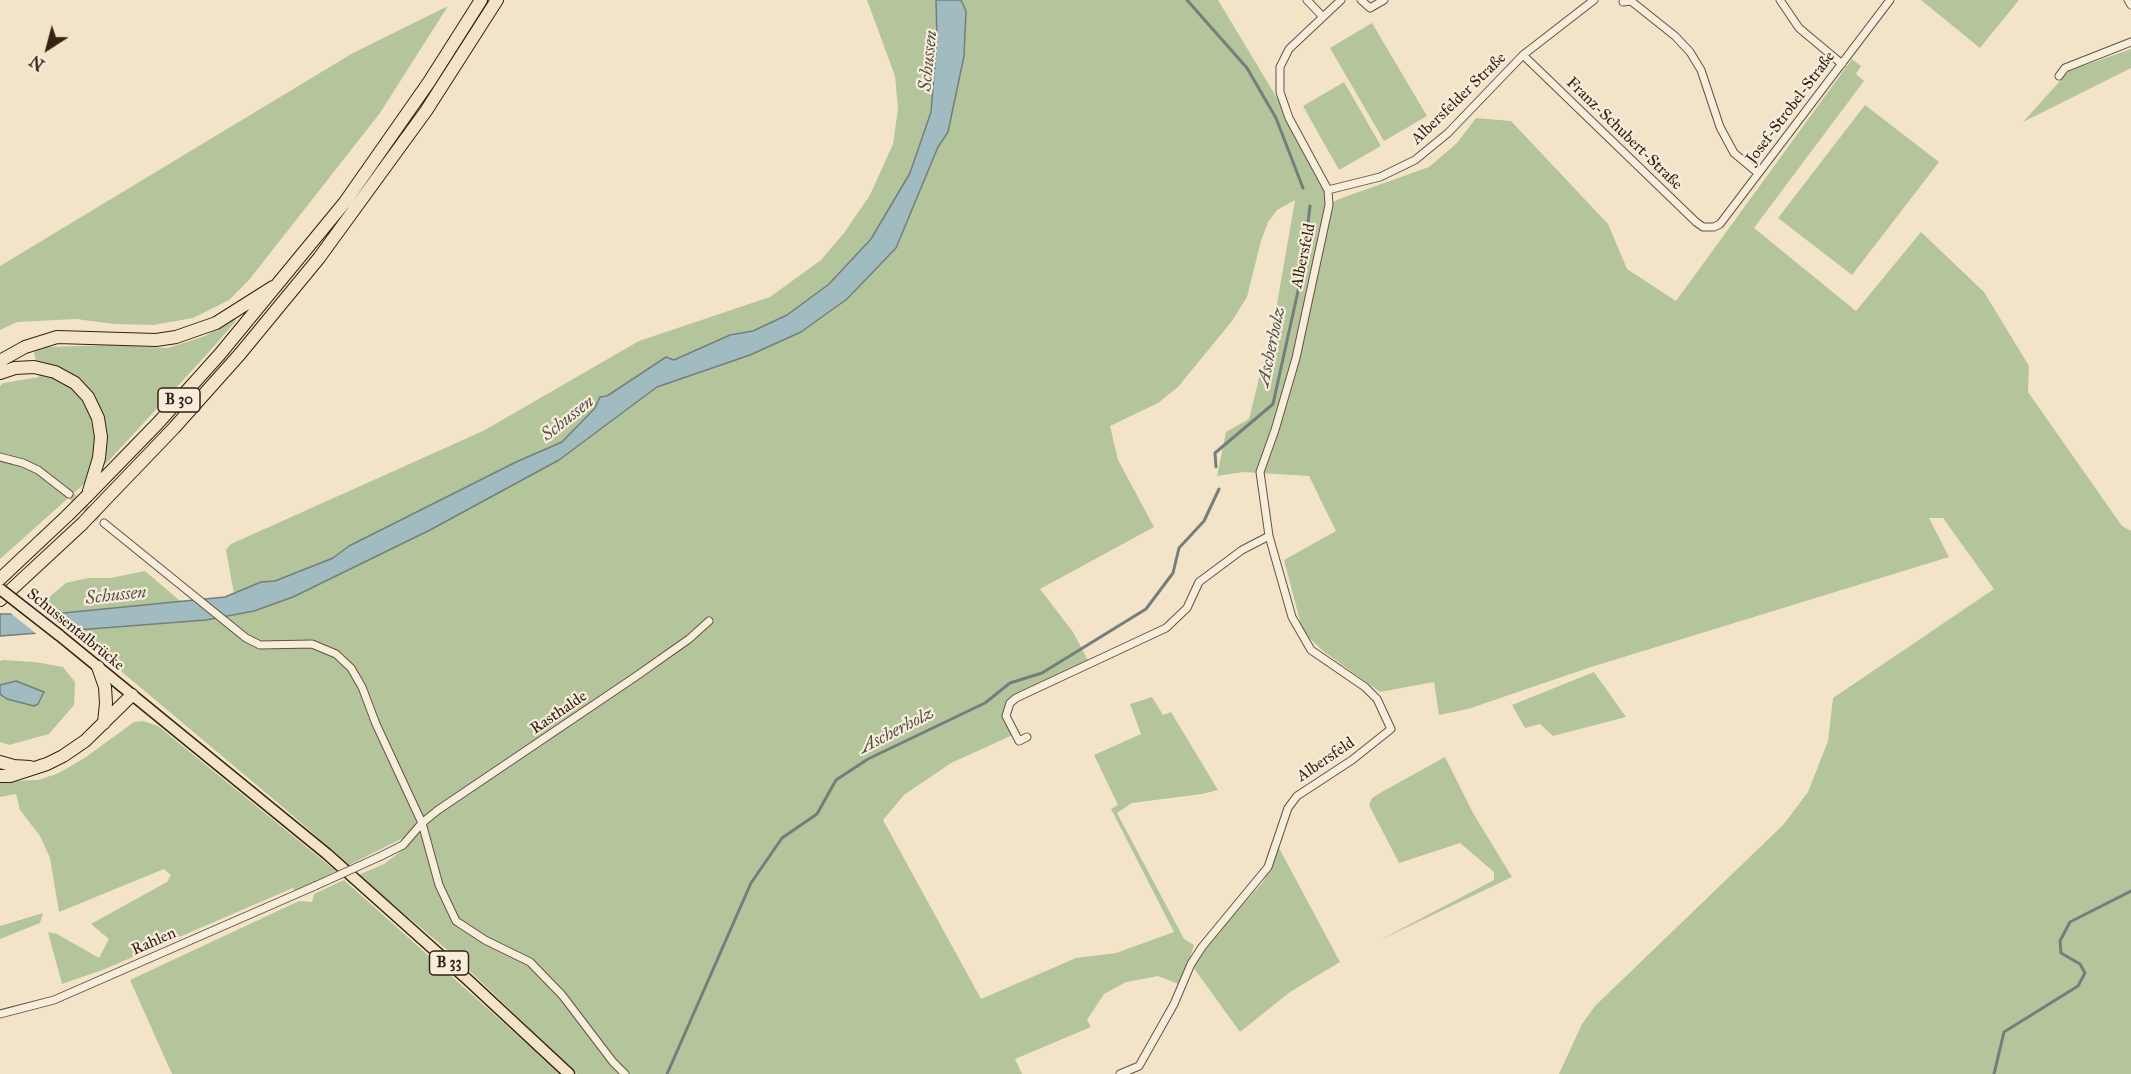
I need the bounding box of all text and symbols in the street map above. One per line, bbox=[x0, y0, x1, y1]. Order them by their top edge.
north arrow bbox=[18, 18, 78, 78]
water label: Schussen bbox=[915, 29, 943, 93]
street label: Josef-Strobel-Straße bbox=[1743, 48, 1839, 168]
street label: Albersfelder Straße bbox=[1408, 49, 1510, 149]
text: N bbox=[26, 51, 48, 75]
street label: Franz-Schubert-Straße bbox=[1562, 74, 1686, 194]
street label: Albersfeld bbox=[1288, 222, 1320, 290]
water label: Ascherholz bbox=[1253, 305, 1291, 389]
road number: B 30 bbox=[158, 388, 200, 412]
water label: Schussen bbox=[537, 392, 599, 446]
water label: Schussen bbox=[84, 582, 148, 610]
street label: Schussentalbrücke bbox=[22, 585, 128, 675]
street label: Rasthalde bbox=[527, 687, 591, 739]
water label: Ascherholz bbox=[856, 703, 938, 759]
street label: Albersfeld bbox=[1293, 734, 1359, 786]
street label: Rahlen bbox=[129, 924, 179, 960]
road number: B 33 bbox=[430, 951, 468, 975]

